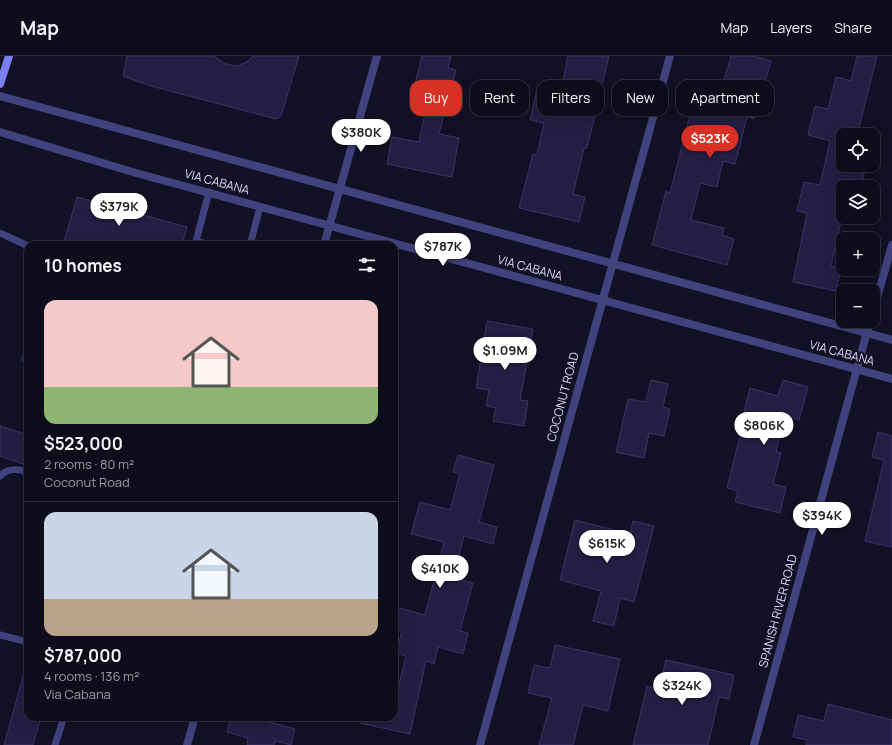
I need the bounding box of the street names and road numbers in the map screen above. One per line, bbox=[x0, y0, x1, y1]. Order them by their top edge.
street label: VIA CABANA bbox=[183, 165, 252, 198]
street label: VIA CABANA bbox=[496, 251, 565, 284]
street label: VIA CABANA bbox=[808, 336, 877, 369]
street label: COCONUT ROAD bbox=[542, 350, 583, 444]
street label: SPANISH RIVER ROAD bbox=[754, 552, 801, 669]

